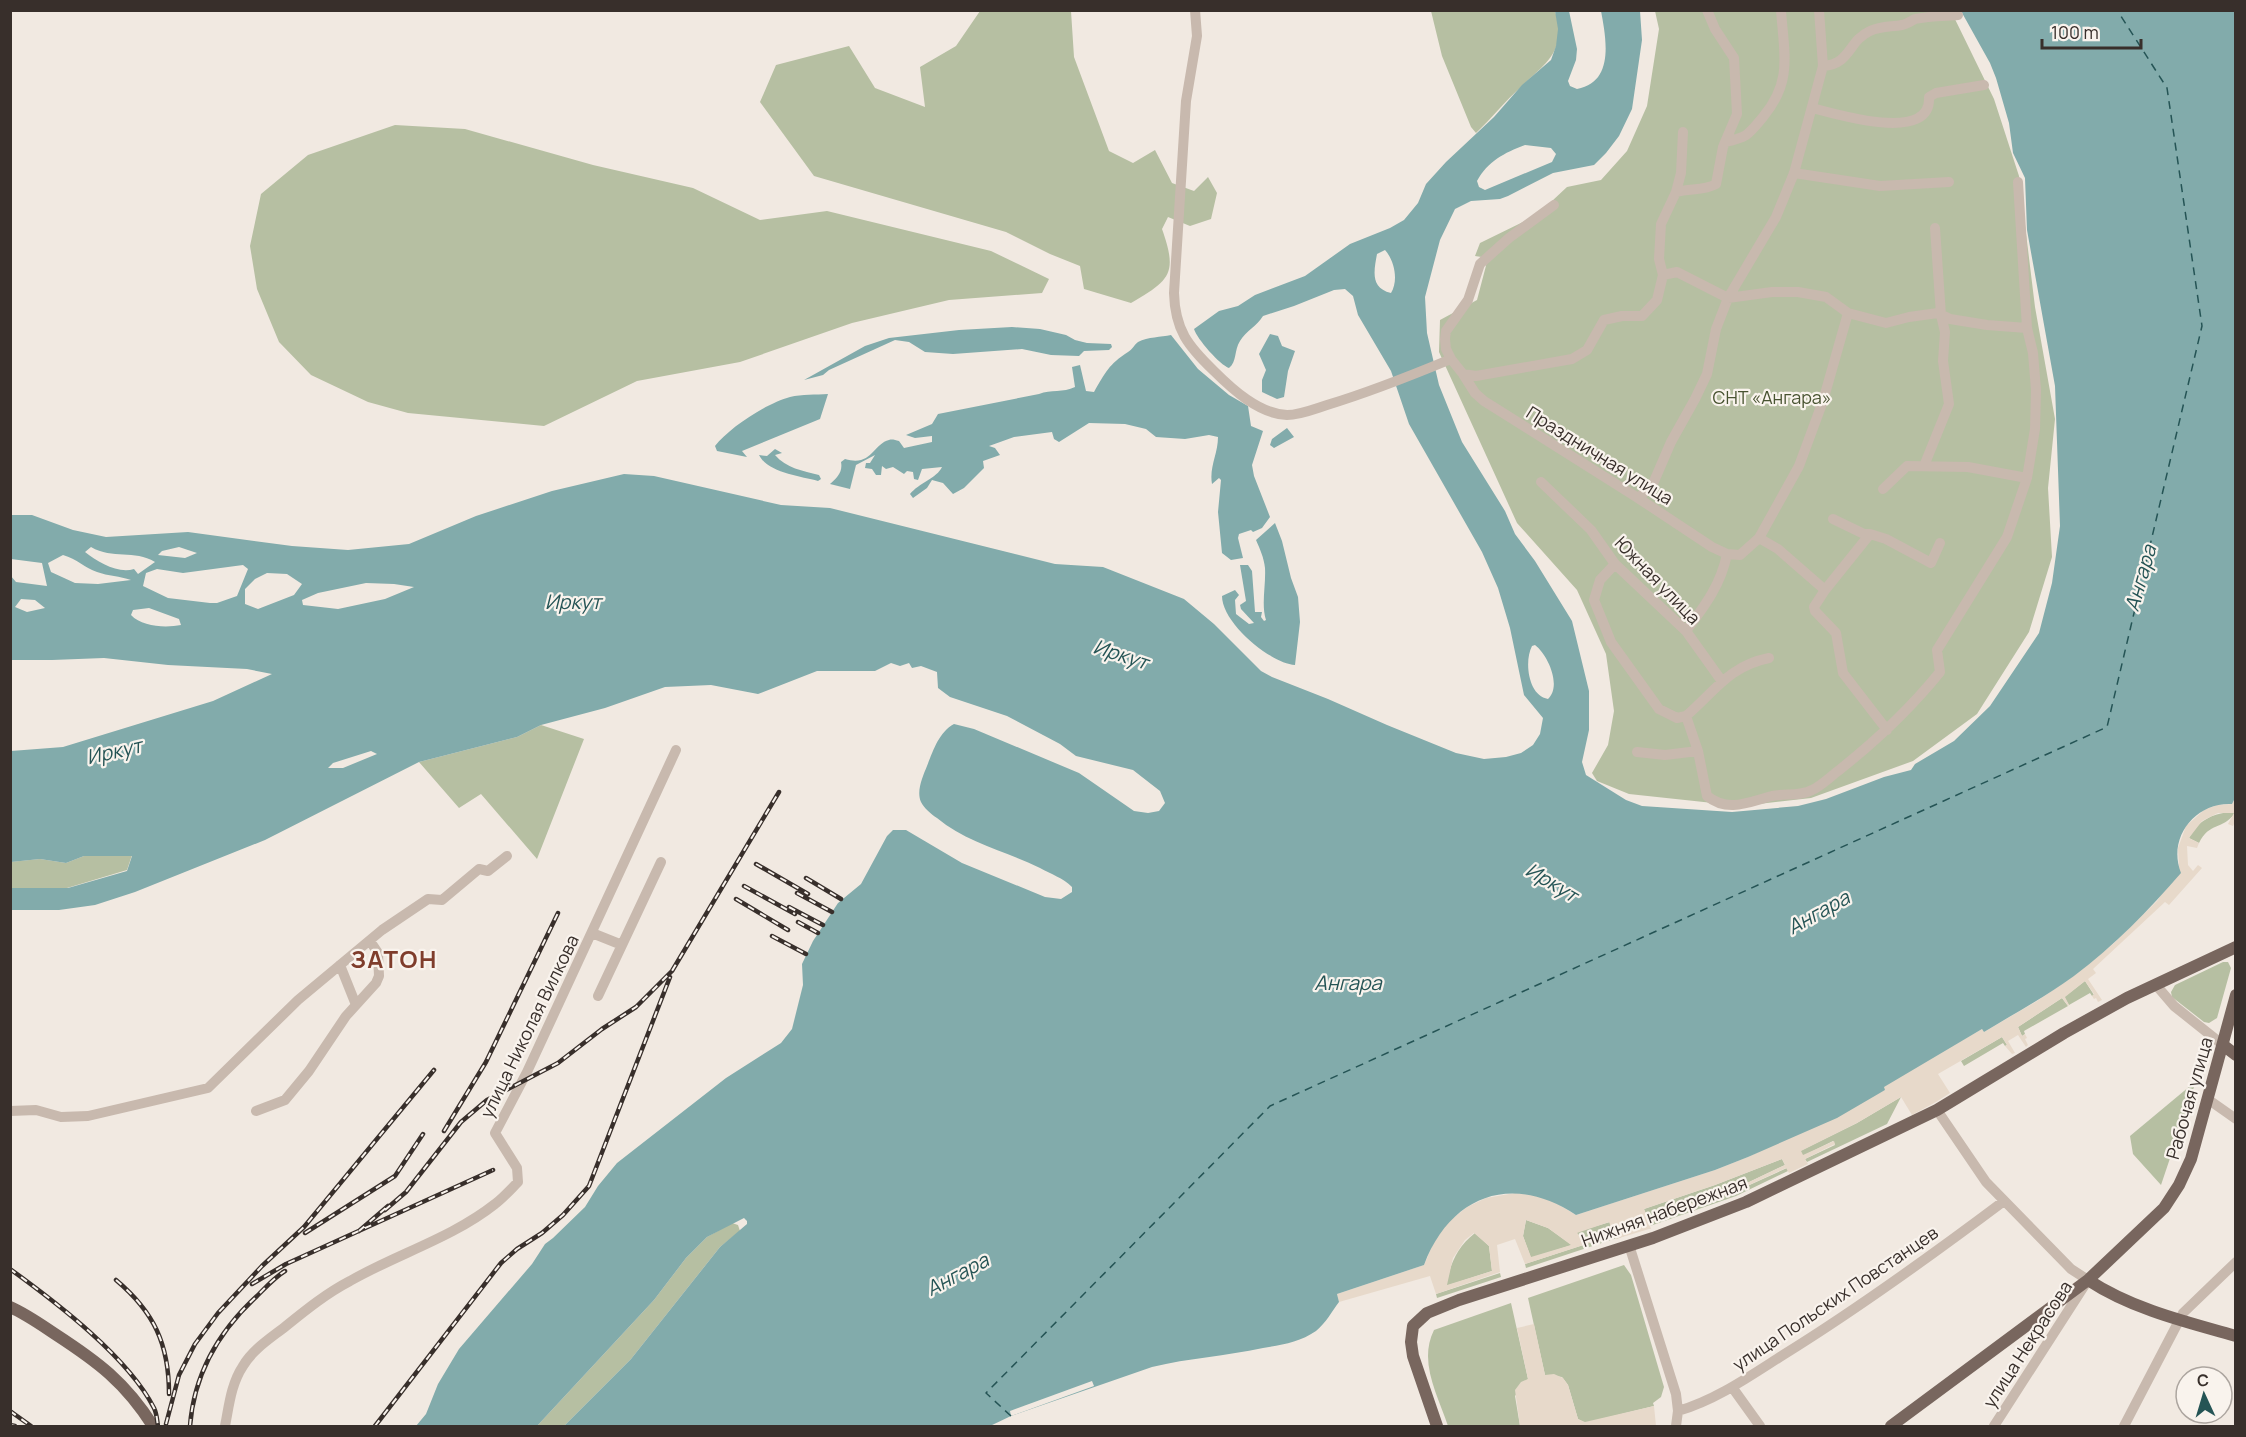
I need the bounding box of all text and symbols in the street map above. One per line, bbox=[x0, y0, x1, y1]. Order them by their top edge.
scale bar bbox=[2042, 12, 2141, 50]
text: 100 m bbox=[2051, 20, 2099, 44]
park label: СНТ «Ангара» bbox=[1713, 385, 1831, 409]
street label: Праздничная улица bbox=[1522, 400, 1678, 510]
street label: Южная улица bbox=[1610, 531, 1706, 629]
water label: Ангара bbox=[2118, 541, 2163, 614]
water label: Иркут bbox=[545, 588, 604, 615]
water label: Иркут bbox=[1090, 632, 1155, 676]
water label: Иркут bbox=[84, 731, 147, 770]
water label: Иркут bbox=[1521, 856, 1585, 910]
water label: Ангара bbox=[1782, 883, 1855, 940]
street label: улица Николая Вилкова bbox=[474, 930, 584, 1122]
district label: ЗАТОН bbox=[350, 942, 438, 975]
water label: Ангара bbox=[1314, 969, 1383, 996]
street label: Рабочая улица bbox=[2160, 1034, 2218, 1162]
street label: Нижняя набережная bbox=[1578, 1170, 1750, 1252]
street label: улица Польских Повстанцев bbox=[1728, 1220, 1943, 1376]
water label: Ангара bbox=[921, 1246, 994, 1302]
street label: улица Некрасова bbox=[1977, 1276, 2077, 1412]
north arrow bbox=[2174, 1365, 2234, 1425]
text: С bbox=[2196, 1369, 2210, 1391]

